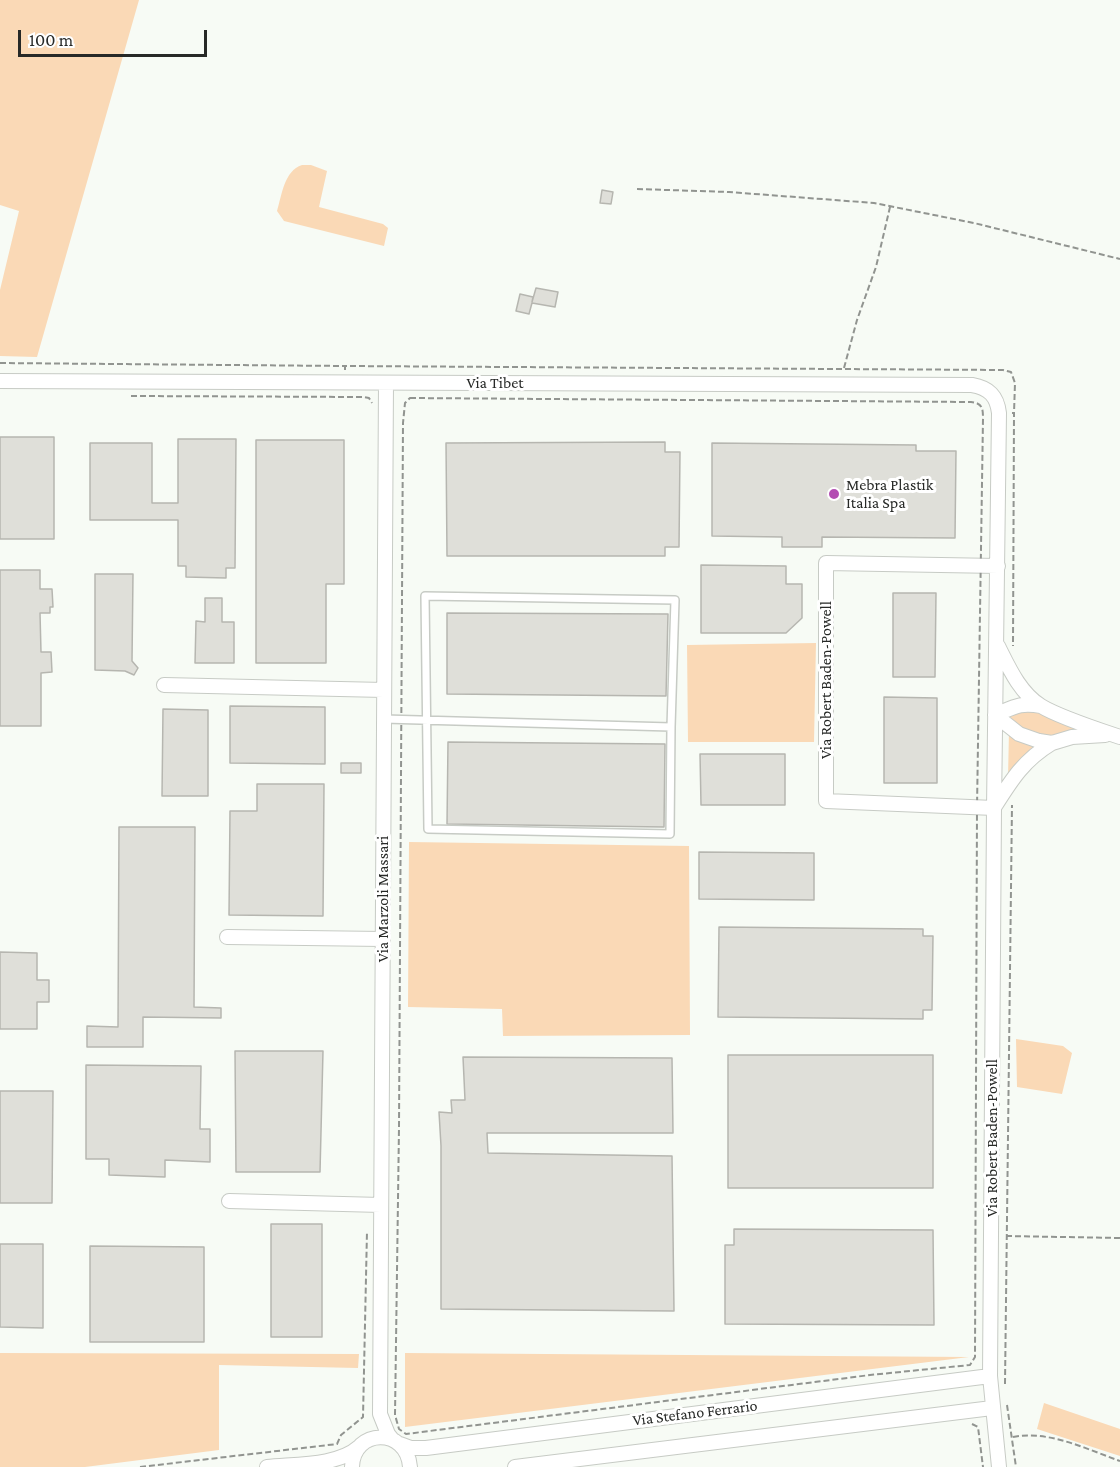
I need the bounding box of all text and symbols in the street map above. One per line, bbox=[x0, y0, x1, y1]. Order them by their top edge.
scale bar bbox=[21, 18, 210, 56]
text: 100 m bbox=[29, 30, 73, 50]
street label: Via Tibet bbox=[467, 373, 523, 393]
place label: Mebra Plastik Italia Spa bbox=[846, 475, 933, 513]
marker: Mebra Plastik Italia Spa bbox=[827, 487, 841, 501]
street label: Via Robert Baden-Powell bbox=[816, 601, 836, 759]
street label: Via Marzoli Massari bbox=[373, 836, 393, 962]
street label: Via Robert Baden-Powell bbox=[982, 1059, 1002, 1217]
street label: Via Stefano Ferrario bbox=[631, 1396, 759, 1430]

